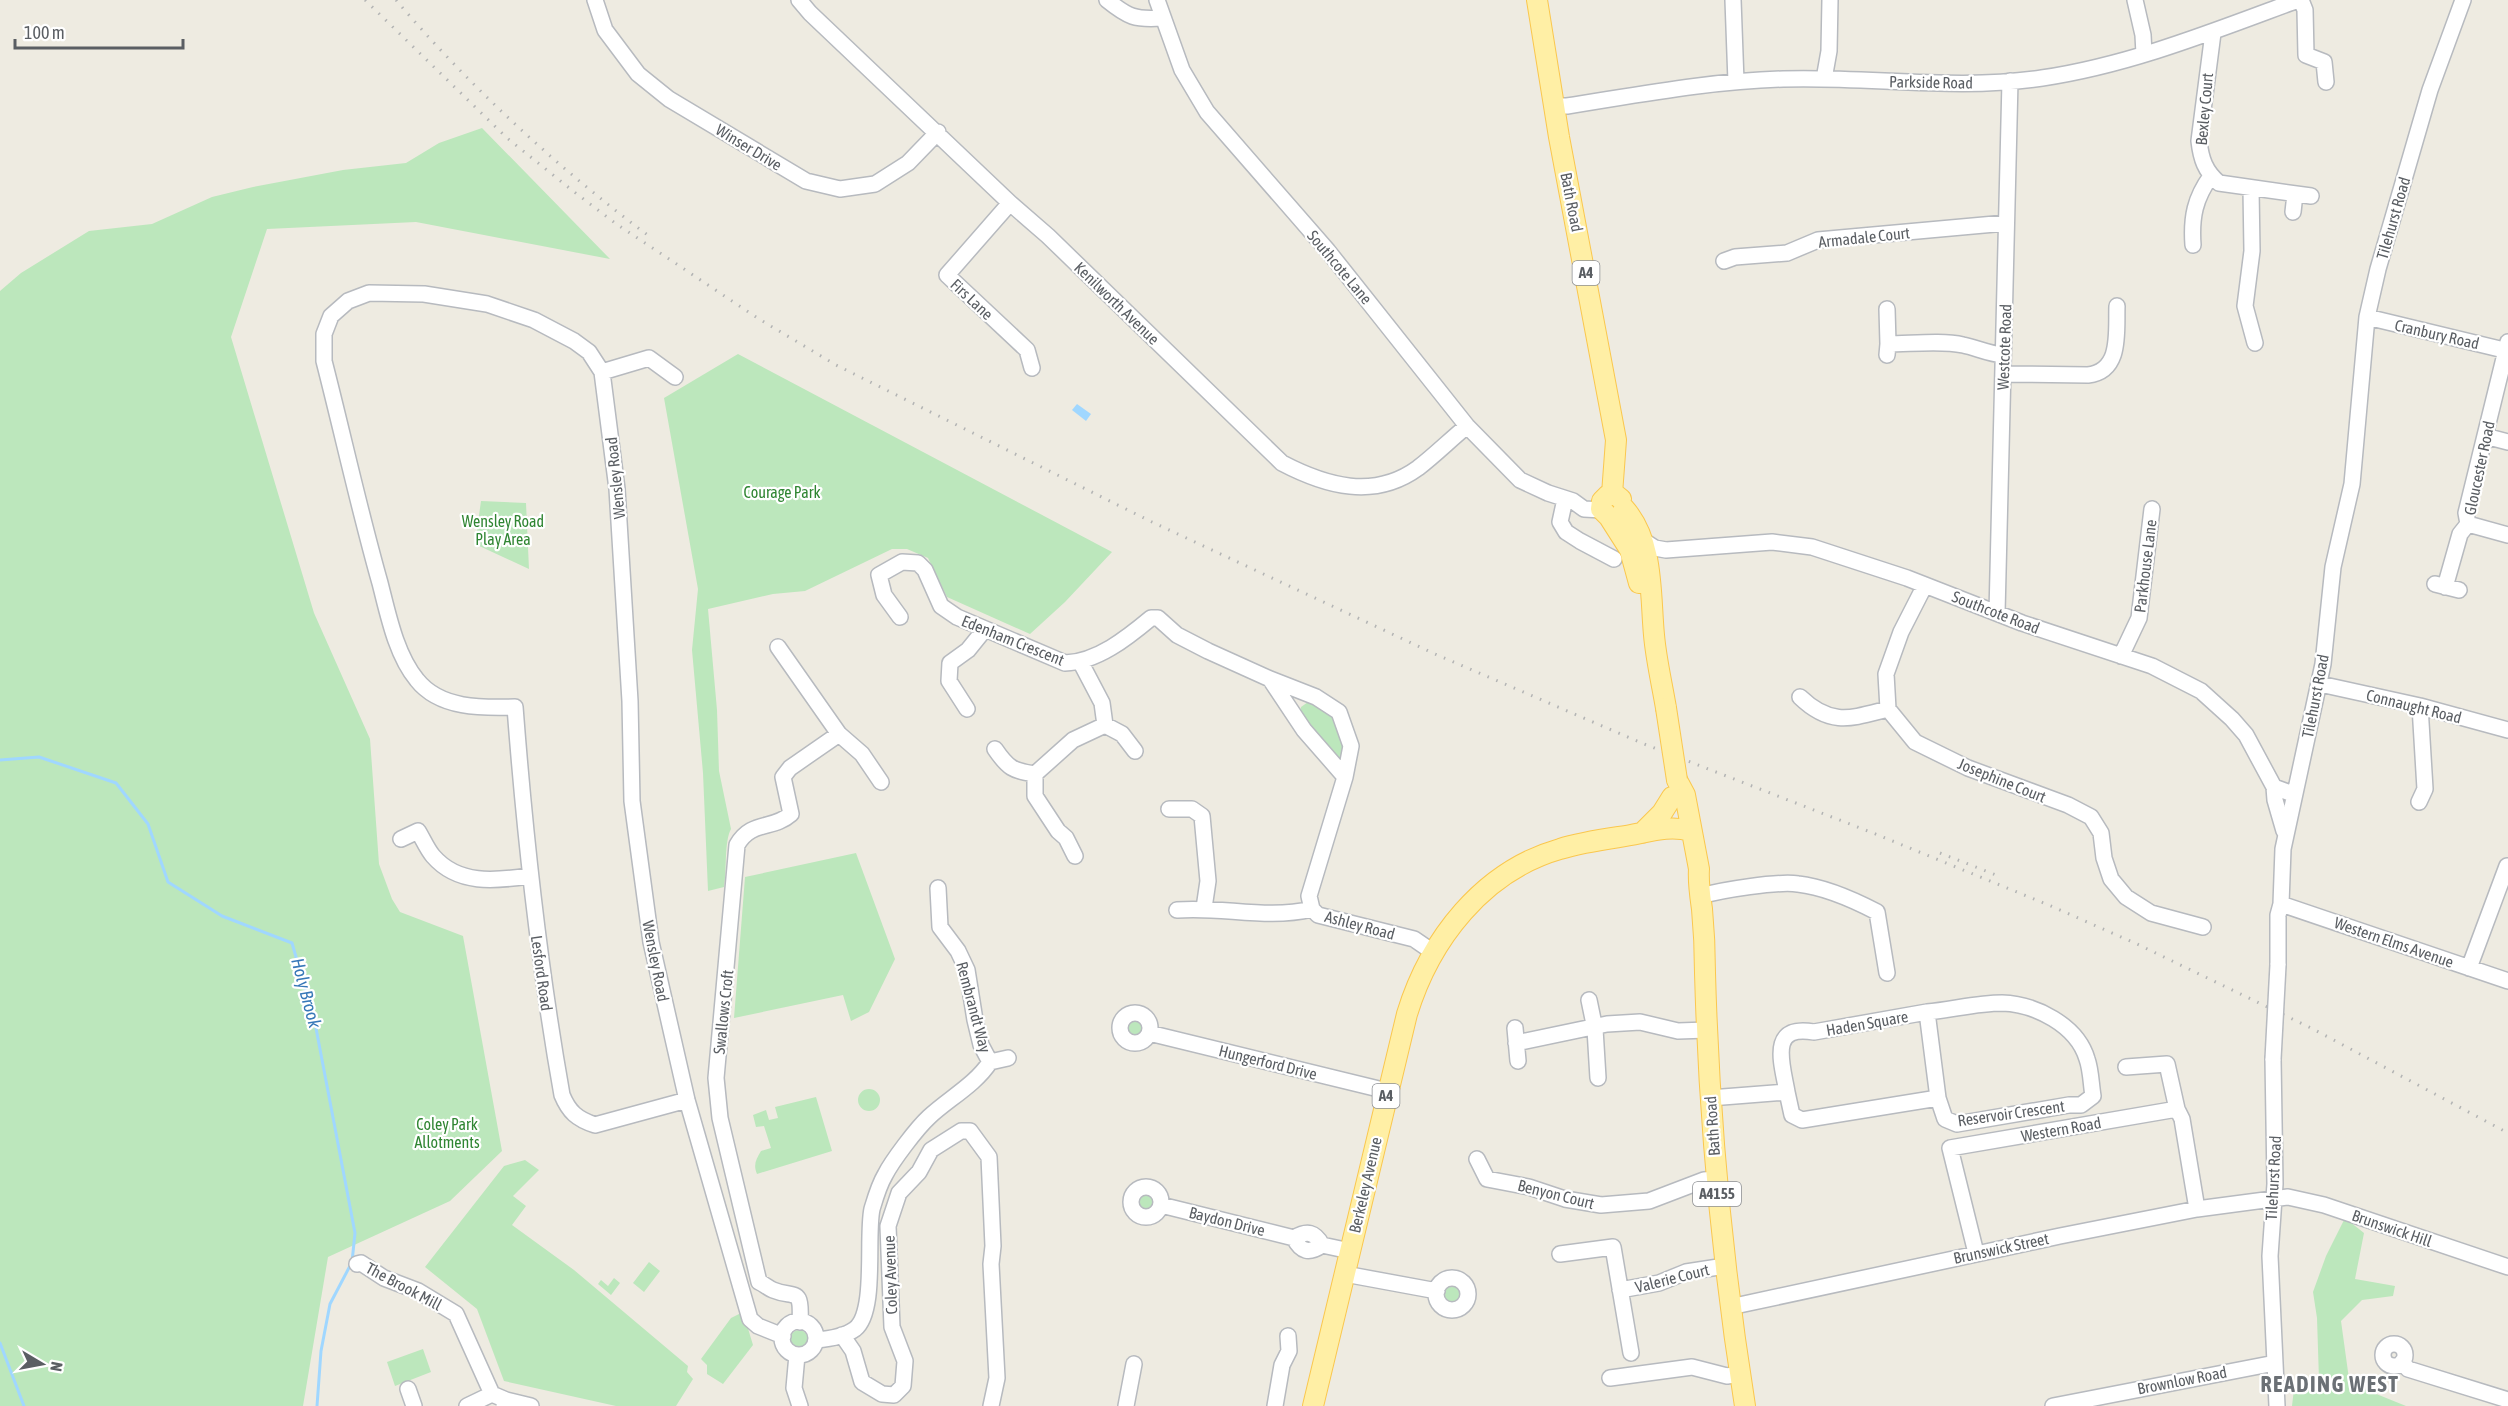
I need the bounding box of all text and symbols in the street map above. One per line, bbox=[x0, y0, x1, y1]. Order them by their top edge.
scale bar bbox=[15, 12, 183, 50]
text: 100 m bbox=[24, 22, 65, 43]
street label: Parkside Road bbox=[1889, 72, 1973, 92]
street label: Bexley Court bbox=[2192, 72, 2217, 146]
street label: Winser Drive bbox=[713, 120, 785, 174]
street label: Bath Road bbox=[1557, 171, 1587, 233]
street label: Tilehurst Road bbox=[2373, 175, 2413, 261]
street label: Armadale Court bbox=[1817, 223, 1911, 251]
street label: Southcote Lane bbox=[1304, 227, 1376, 307]
street label: Kenilworth Avenue bbox=[1071, 258, 1163, 348]
road number: A4 bbox=[1572, 261, 1600, 285]
street label: Firs Lane bbox=[947, 275, 997, 323]
street label: Westcote Road bbox=[1993, 304, 2015, 390]
street label: Cranbury Road bbox=[2393, 316, 2481, 353]
street label: Gloucester Road bbox=[2460, 419, 2498, 517]
street label: Wensley Road bbox=[602, 436, 629, 520]
park label: Courage Park bbox=[743, 483, 821, 502]
park label: Wensley Road Play Area bbox=[462, 512, 544, 549]
street label: Parkhouse Lane bbox=[2130, 519, 2160, 613]
street label: Southcote Road bbox=[1950, 587, 2042, 637]
street label: Edenham Crescent bbox=[959, 611, 1067, 669]
street label: Tilehurst Road bbox=[2298, 653, 2332, 739]
street label: Connaught Road bbox=[2364, 685, 2463, 727]
street label: Josephine Court bbox=[1955, 754, 2049, 807]
street label: Ashley Road bbox=[1323, 907, 1397, 944]
street label: Western Elms Avenue bbox=[2332, 913, 2456, 971]
street label: Wensley Road bbox=[638, 919, 673, 1003]
street label: Lesford Road bbox=[528, 934, 556, 1012]
water label: Holy Brook bbox=[287, 956, 326, 1031]
street label: Rembrandt Way bbox=[952, 960, 995, 1055]
street label: Swallows Croft bbox=[710, 968, 736, 1055]
street label: Haden Square bbox=[1825, 1007, 1910, 1040]
street label: Hungerford Drive bbox=[1217, 1041, 1319, 1084]
road number: A4 bbox=[1372, 1084, 1400, 1108]
street label: Bath Road bbox=[1701, 1095, 1723, 1157]
street label: Reservoir Crescent bbox=[1956, 1097, 2066, 1129]
street label: Western Road bbox=[2020, 1113, 2102, 1145]
park label: Coley Park Allotments bbox=[414, 1115, 480, 1151]
street label: Berkeley Avenue bbox=[1345, 1135, 1386, 1235]
street label: Tilehurst Road bbox=[2262, 1135, 2284, 1221]
street label: Benyon Court bbox=[1516, 1176, 1596, 1213]
road number: A4155 bbox=[1693, 1182, 1741, 1206]
street label: Baydon Drive bbox=[1187, 1203, 1267, 1240]
street label: Brunswick Hill bbox=[2350, 1206, 2435, 1250]
street label: Brunswick Street bbox=[1952, 1229, 2051, 1267]
street label: Coley Avenue bbox=[880, 1235, 901, 1315]
street label: The Brook Mill bbox=[363, 1258, 446, 1314]
street label: Valerie Court bbox=[1633, 1260, 1711, 1296]
north arrow bbox=[12, 1334, 72, 1394]
text: N bbox=[47, 1360, 66, 1373]
street label: Brownlow Road bbox=[2136, 1363, 2228, 1397]
district label: READING WEST bbox=[2261, 1371, 2399, 1397]

